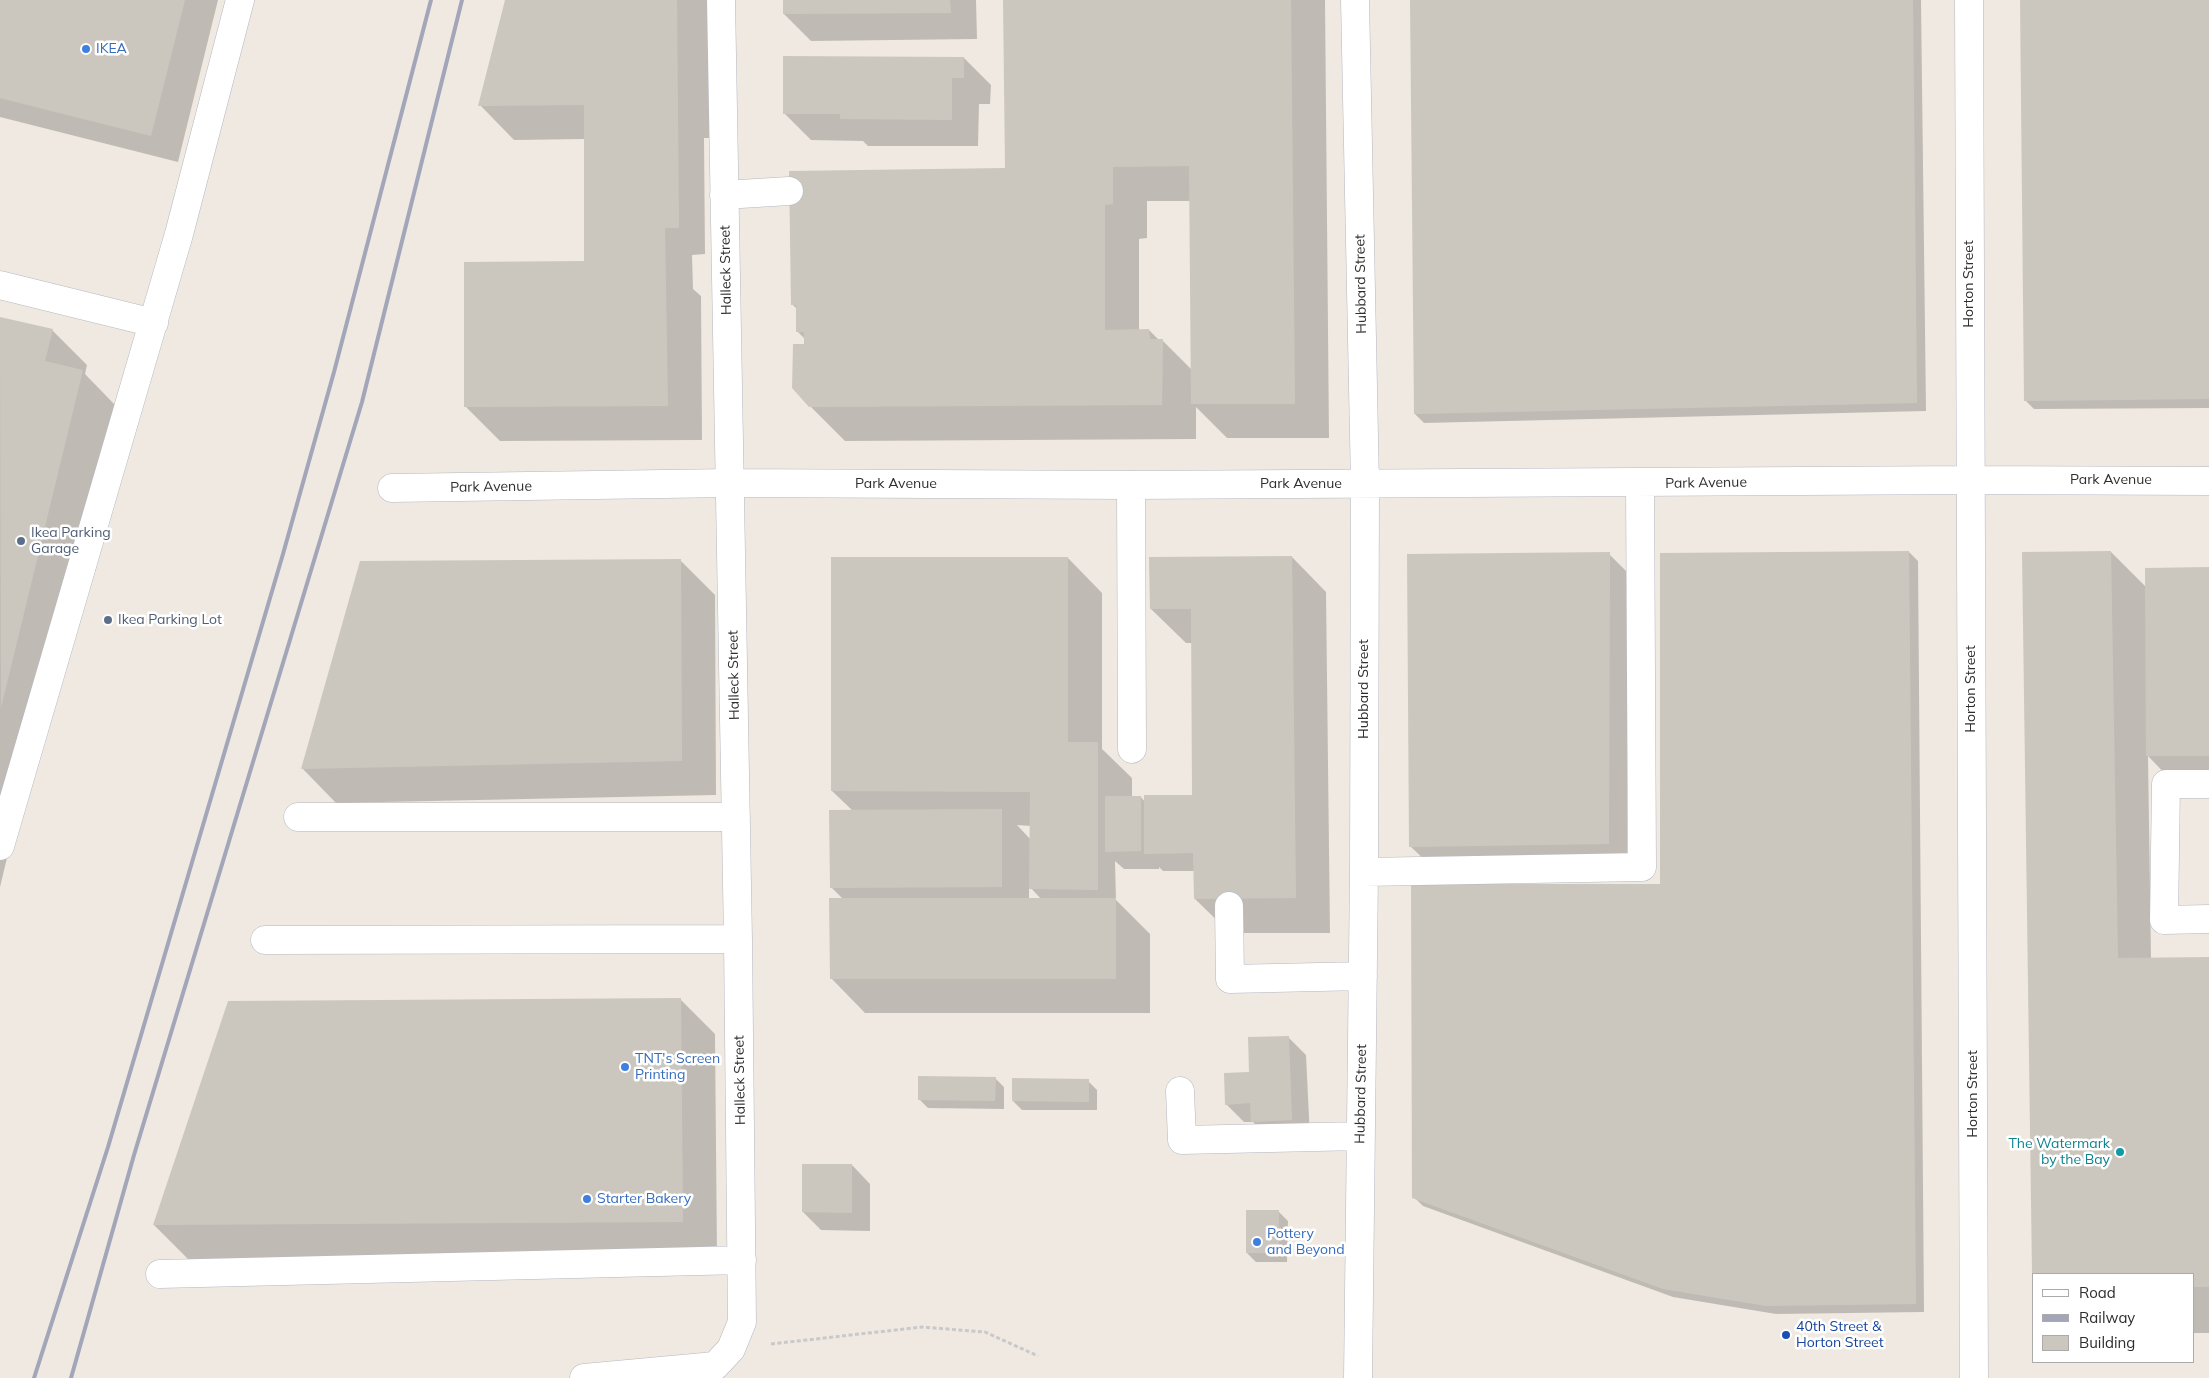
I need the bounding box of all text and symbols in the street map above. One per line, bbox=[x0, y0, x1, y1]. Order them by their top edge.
place label: IKEA bbox=[96, 41, 127, 57]
marker: IKEA bbox=[80, 43, 92, 55]
street label: Halleck Street bbox=[717, 225, 735, 315]
street label: Hubbard Street bbox=[1352, 234, 1370, 334]
street label: Horton Street bbox=[1961, 240, 1977, 328]
street label: Park Avenue bbox=[2070, 472, 2152, 488]
street label: Park Avenue bbox=[1665, 474, 1747, 492]
street label: Park Avenue bbox=[855, 476, 937, 492]
street label: Park Avenue bbox=[1260, 476, 1342, 492]
street label: Park Avenue bbox=[450, 478, 532, 496]
place label: Ikea Parking Garage bbox=[31, 525, 111, 558]
marker: Ikea Parking Garage bbox=[15, 535, 27, 547]
place label: Ikea Parking Lot bbox=[118, 612, 222, 628]
marker: Ikea Parking Lot bbox=[102, 614, 114, 626]
street label: Halleck Street bbox=[725, 630, 743, 720]
street label: Hubbard Street bbox=[1356, 639, 1372, 739]
street label: Horton Street bbox=[1963, 645, 1979, 733]
street label: Halleck Street bbox=[731, 1035, 749, 1125]
street label: Hubbard Street bbox=[1352, 1044, 1370, 1144]
street label: Horton Street bbox=[1965, 1050, 1981, 1138]
place label: TNT's Screen Printing bbox=[635, 1051, 720, 1084]
marker: TNT's Screen Printing bbox=[619, 1061, 631, 1073]
place label: The Watermark by the Bay bbox=[2008, 1136, 2110, 1168]
marker: The Watermark by the Bay bbox=[2114, 1146, 2126, 1158]
place label: Starter Bakery bbox=[597, 1191, 691, 1207]
marker: Starter Bakery bbox=[581, 1193, 593, 1205]
place label: Pottery and Beyond bbox=[1267, 1226, 1345, 1258]
marker: Pottery and Beyond bbox=[1251, 1236, 1263, 1248]
legend bbox=[2032, 1273, 2194, 1363]
text: Road bbox=[2079, 1283, 2116, 1302]
text: Railway bbox=[2079, 1308, 2135, 1327]
place label: 40th Street & Horton Street bbox=[1796, 1319, 1884, 1351]
marker: 40th Street & Horton Street bbox=[1780, 1329, 1792, 1341]
text: Building bbox=[2079, 1333, 2135, 1352]

